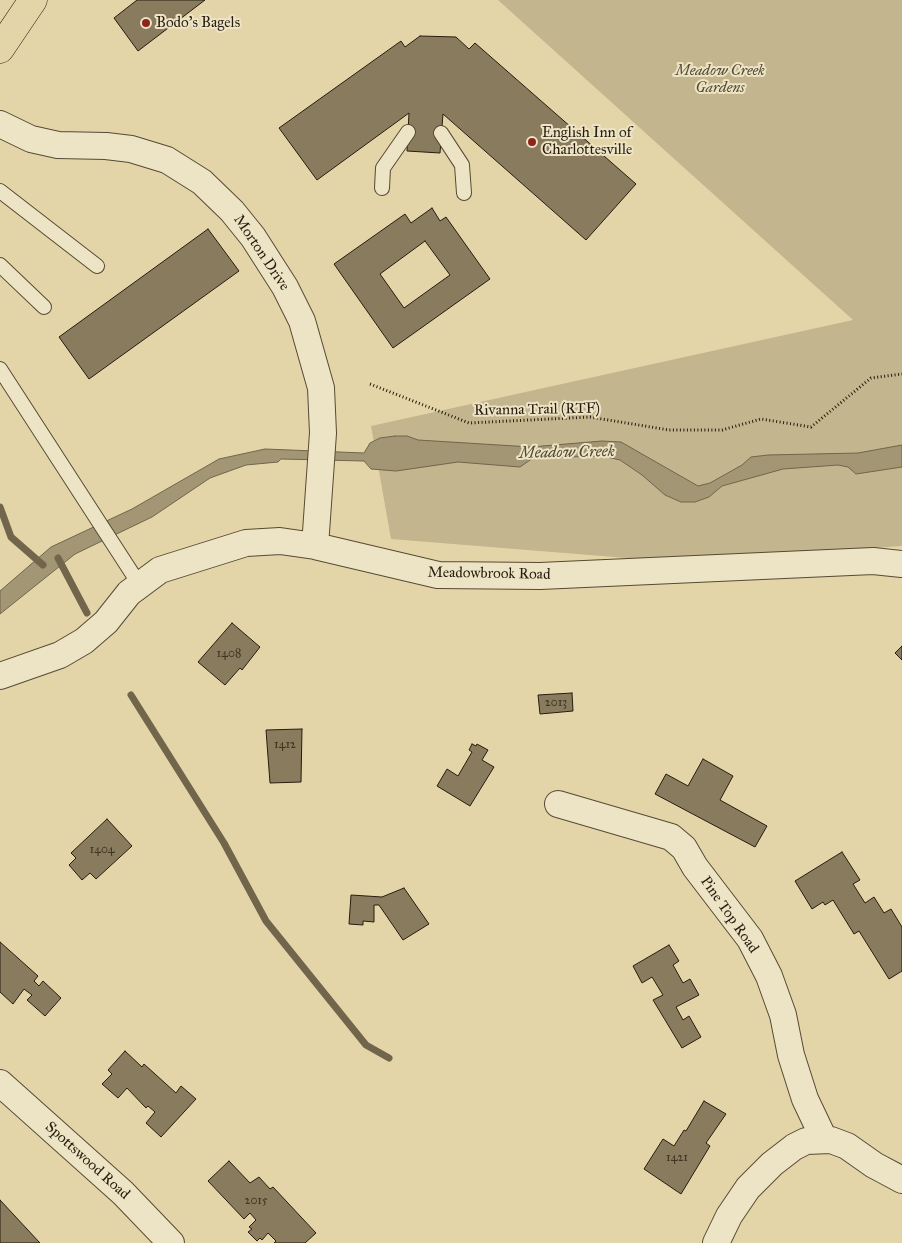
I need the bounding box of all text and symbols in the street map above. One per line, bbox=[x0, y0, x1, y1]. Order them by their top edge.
place label: Bodo's Bagels bbox=[156, 14, 240, 32]
marker: Bodo's Bagels bbox=[140, 17, 152, 29]
park label: Meadow Creek Gardens bbox=[675, 62, 765, 97]
place label: English Inn of Charlottesville bbox=[542, 124, 632, 159]
marker: English Inn of Charlottesville bbox=[526, 136, 538, 148]
street label: Morton Drive bbox=[229, 212, 293, 294]
street label: Rivanna Trail (RTF) bbox=[474, 400, 600, 420]
water label: Meadow Creek bbox=[519, 443, 615, 463]
street label: Meadowbrook Road bbox=[427, 564, 551, 584]
house number: 1408 bbox=[217, 647, 241, 661]
house number: 2013 bbox=[545, 696, 567, 710]
house number: 1412 bbox=[274, 738, 296, 752]
house number: 1404 bbox=[89, 843, 115, 857]
street label: Pine Top Road bbox=[696, 873, 762, 957]
street label: Spottswood Road bbox=[41, 1118, 133, 1204]
house number: 1421 bbox=[666, 1151, 688, 1165]
house number: 2015 bbox=[244, 1194, 268, 1208]

